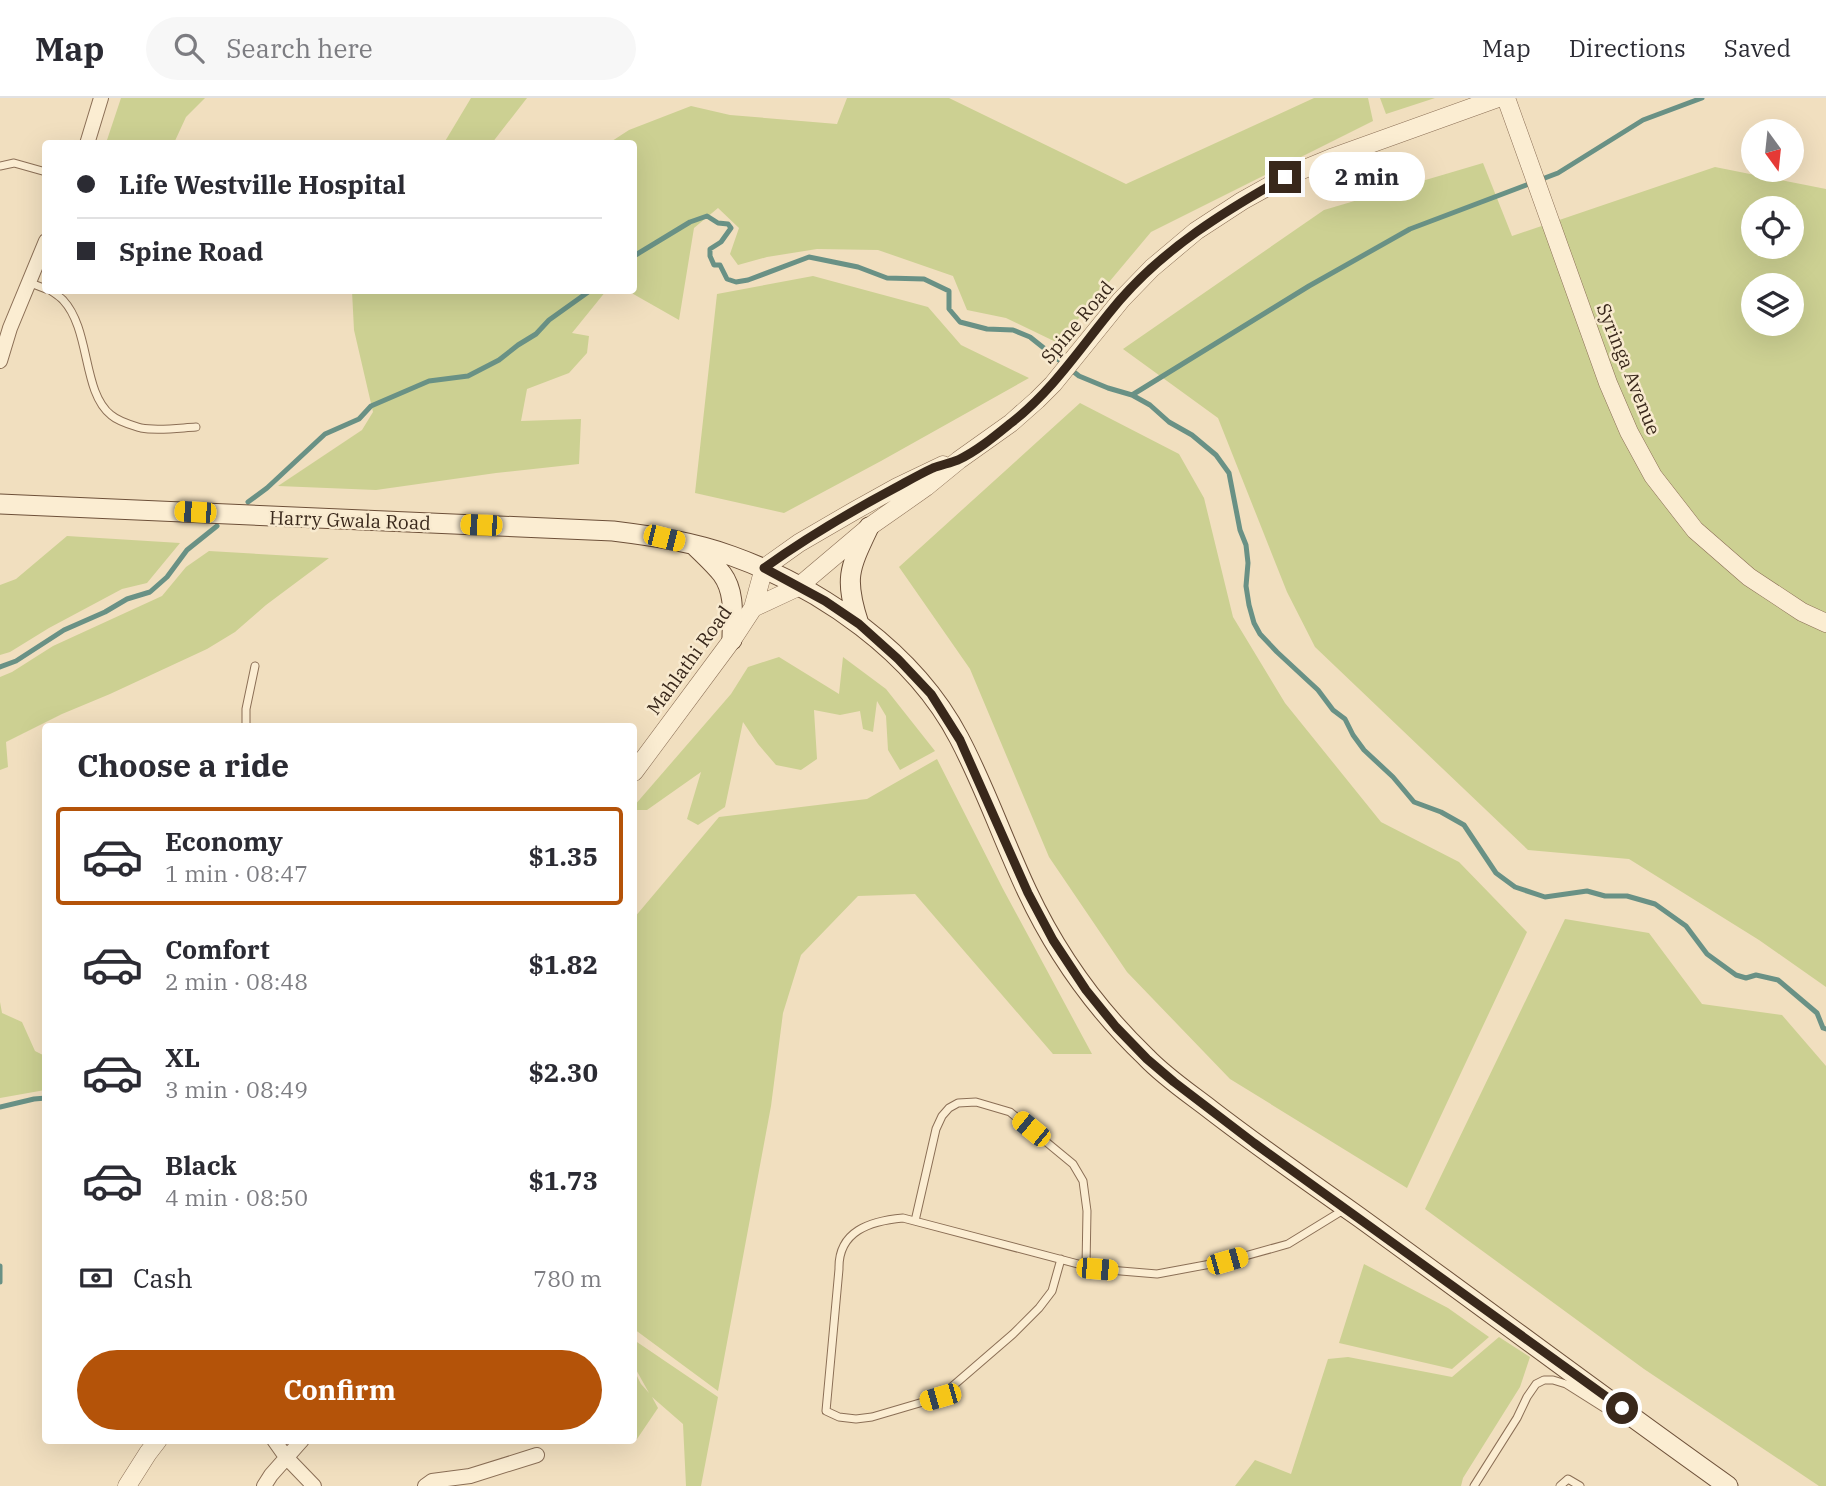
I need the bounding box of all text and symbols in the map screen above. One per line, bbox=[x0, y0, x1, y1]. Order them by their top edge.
search box bbox=[146, 17, 636, 80]
text: Map bbox=[35, 27, 104, 70]
icon: search bbox=[170, 29, 208, 67]
text: Search here bbox=[226, 31, 373, 65]
text: Map bbox=[1482, 32, 1531, 64]
text: Directions bbox=[1569, 32, 1686, 64]
text: Saved bbox=[1724, 32, 1791, 64]
north arrow bbox=[1741, 119, 1804, 182]
map controls bbox=[1741, 119, 1804, 336]
callout: 2 min bbox=[1310, 153, 1425, 202]
route end bbox=[1269, 161, 1301, 193]
text: 2 min bbox=[1335, 161, 1399, 191]
text: Life Westville Hospital bbox=[119, 167, 406, 201]
button: locate bbox=[1741, 196, 1804, 259]
text: Spine Road bbox=[119, 234, 263, 268]
button: layers bbox=[1741, 273, 1804, 336]
street label: Spine Road bbox=[1035, 276, 1119, 368]
street label: Syringa Avenue bbox=[1592, 300, 1666, 438]
car bbox=[174, 500, 217, 524]
street label: Harry Gwala Road bbox=[269, 505, 431, 535]
car bbox=[460, 514, 503, 536]
car bbox=[642, 523, 687, 553]
street label: Mahlathi Road bbox=[641, 601, 737, 719]
text: Choose a ride bbox=[77, 744, 289, 786]
text: Economy bbox=[165, 824, 283, 858]
icon: car bbox=[81, 825, 144, 888]
text: $1.35 bbox=[528, 839, 598, 873]
text: 1 min · 08:47 bbox=[165, 858, 308, 888]
text: Comfort bbox=[165, 932, 270, 966]
icon: car bbox=[81, 933, 144, 996]
text: $1.82 bbox=[528, 947, 598, 981]
text: 2 min · 08:48 bbox=[165, 966, 308, 996]
text: XL bbox=[165, 1040, 200, 1074]
icon: car bbox=[81, 1041, 144, 1104]
text: $2.30 bbox=[528, 1055, 598, 1089]
text: 3 min · 08:49 bbox=[165, 1074, 308, 1104]
car bbox=[1009, 1108, 1054, 1150]
text: Black bbox=[165, 1148, 237, 1182]
icon: car bbox=[81, 1149, 144, 1212]
text: $1.73 bbox=[528, 1163, 598, 1197]
text: 4 min · 08:50 bbox=[165, 1182, 308, 1212]
car bbox=[1204, 1245, 1251, 1277]
car bbox=[1076, 1257, 1119, 1281]
icon: cash bbox=[77, 1259, 115, 1297]
text: Cash bbox=[133, 1261, 193, 1295]
text: 780 m bbox=[533, 1263, 602, 1293]
button: Confirm bbox=[77, 1350, 602, 1430]
car bbox=[917, 1381, 964, 1413]
route start bbox=[1606, 1392, 1638, 1424]

